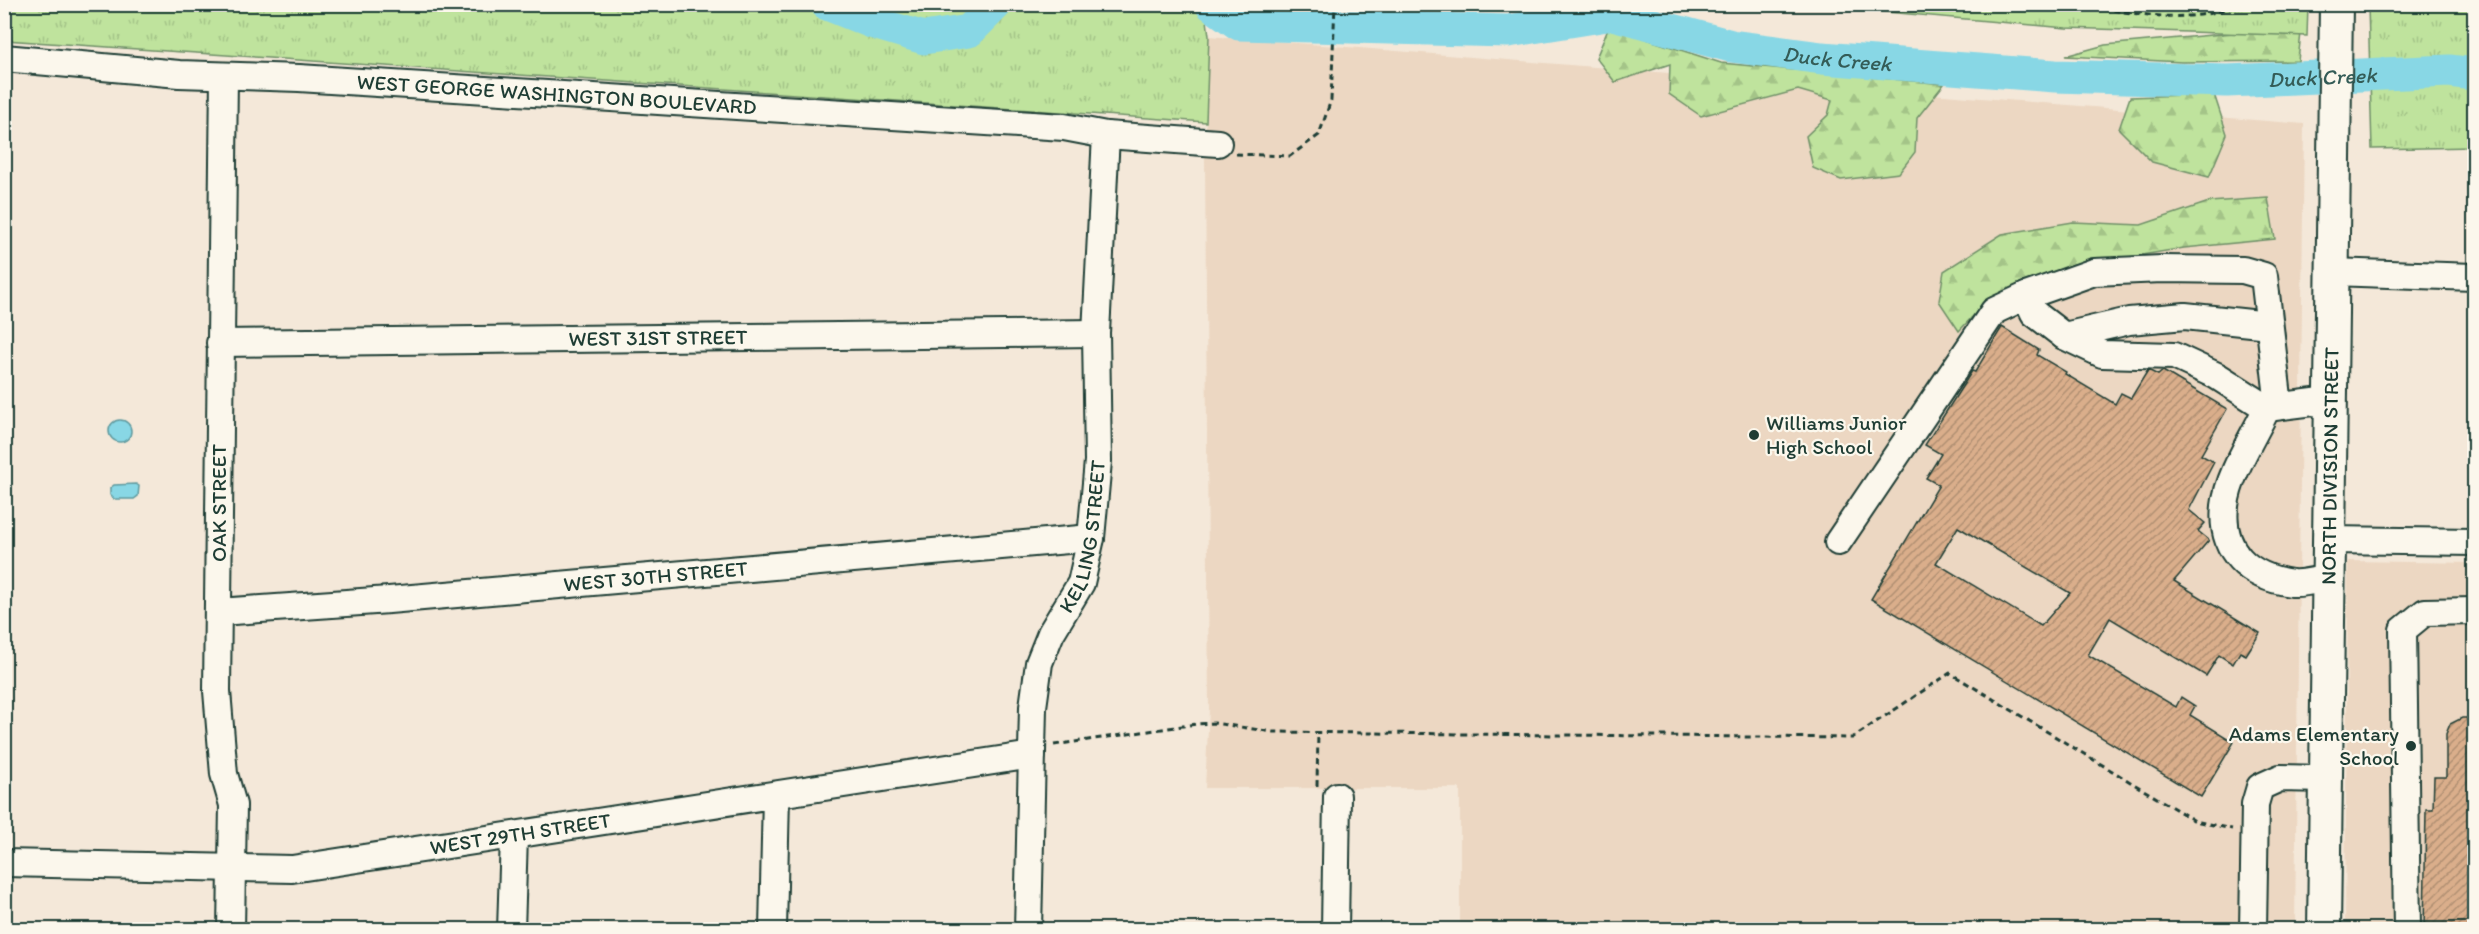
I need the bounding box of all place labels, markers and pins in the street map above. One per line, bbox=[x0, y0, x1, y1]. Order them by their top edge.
place label: Williams Junior High School bbox=[1766, 410, 1907, 459]
marker: Williams Junior High School bbox=[1747, 428, 1761, 442]
place label: Adams Elementary School bbox=[2229, 721, 2399, 770]
marker: Adams Elementary School bbox=[2404, 739, 2418, 753]

